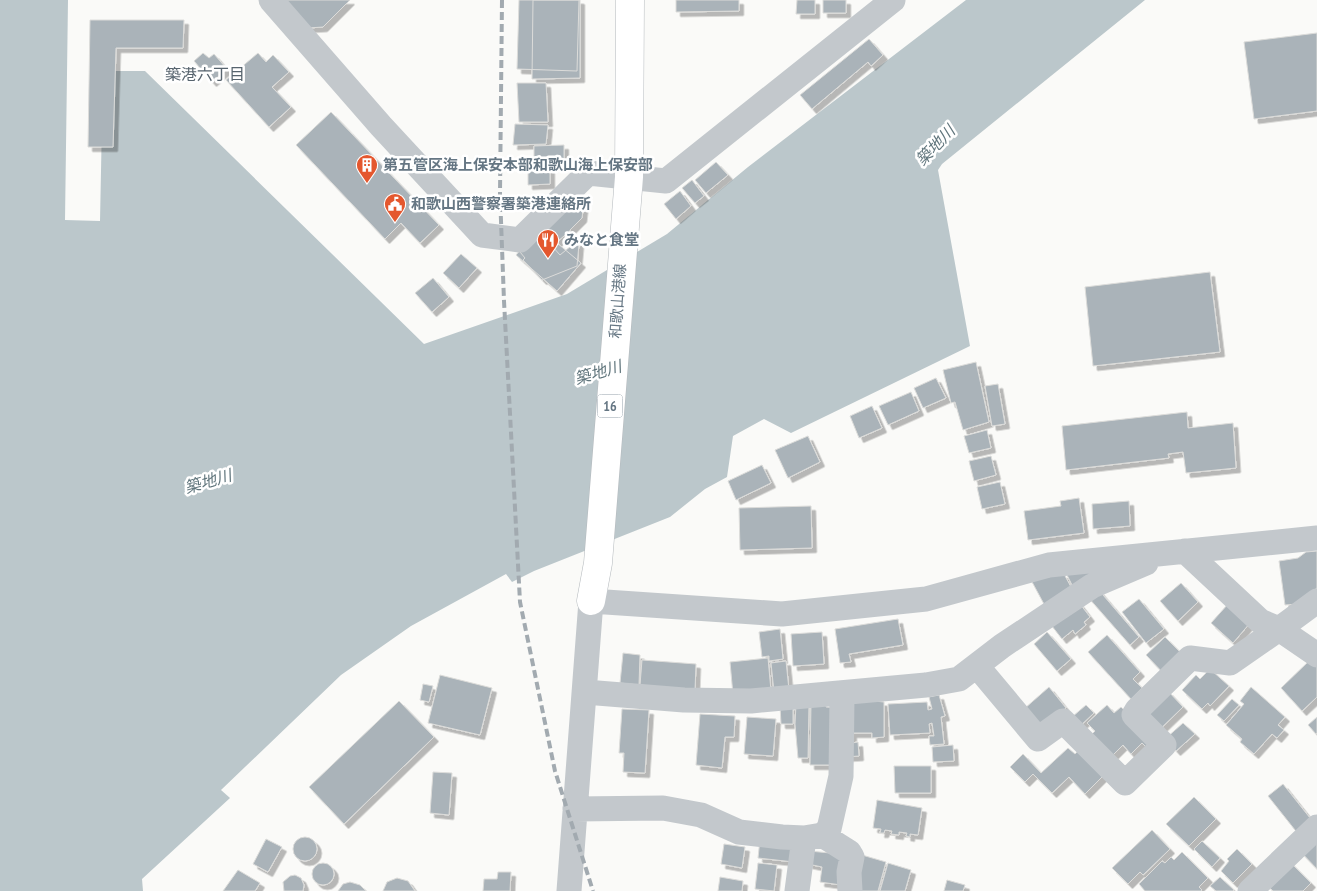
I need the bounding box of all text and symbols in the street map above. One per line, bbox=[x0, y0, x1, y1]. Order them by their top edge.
district label: 築港六丁目 bbox=[165, 64, 245, 84]
water label: 築地川 bbox=[911, 119, 960, 169]
building icon: 第五管区海上保安本部和歌山海上保安部 bbox=[355, 153, 379, 184]
place label: 第五管区海上保安本部和歌山海上保安部 bbox=[383, 155, 653, 174]
public building icon: 和歌山西警察署築港連絡所 bbox=[383, 192, 407, 223]
place label: 和歌山西警察署築港連絡所 bbox=[411, 194, 591, 213]
restaurant icon: みなと食堂 bbox=[536, 228, 560, 259]
place label: みなと食堂 bbox=[564, 230, 639, 249]
street label: 和歌山港線 bbox=[605, 263, 630, 339]
water label: 築地川 bbox=[572, 355, 626, 388]
road number: 16 bbox=[598, 394, 622, 418]
water label: 築地川 bbox=[182, 464, 236, 497]

